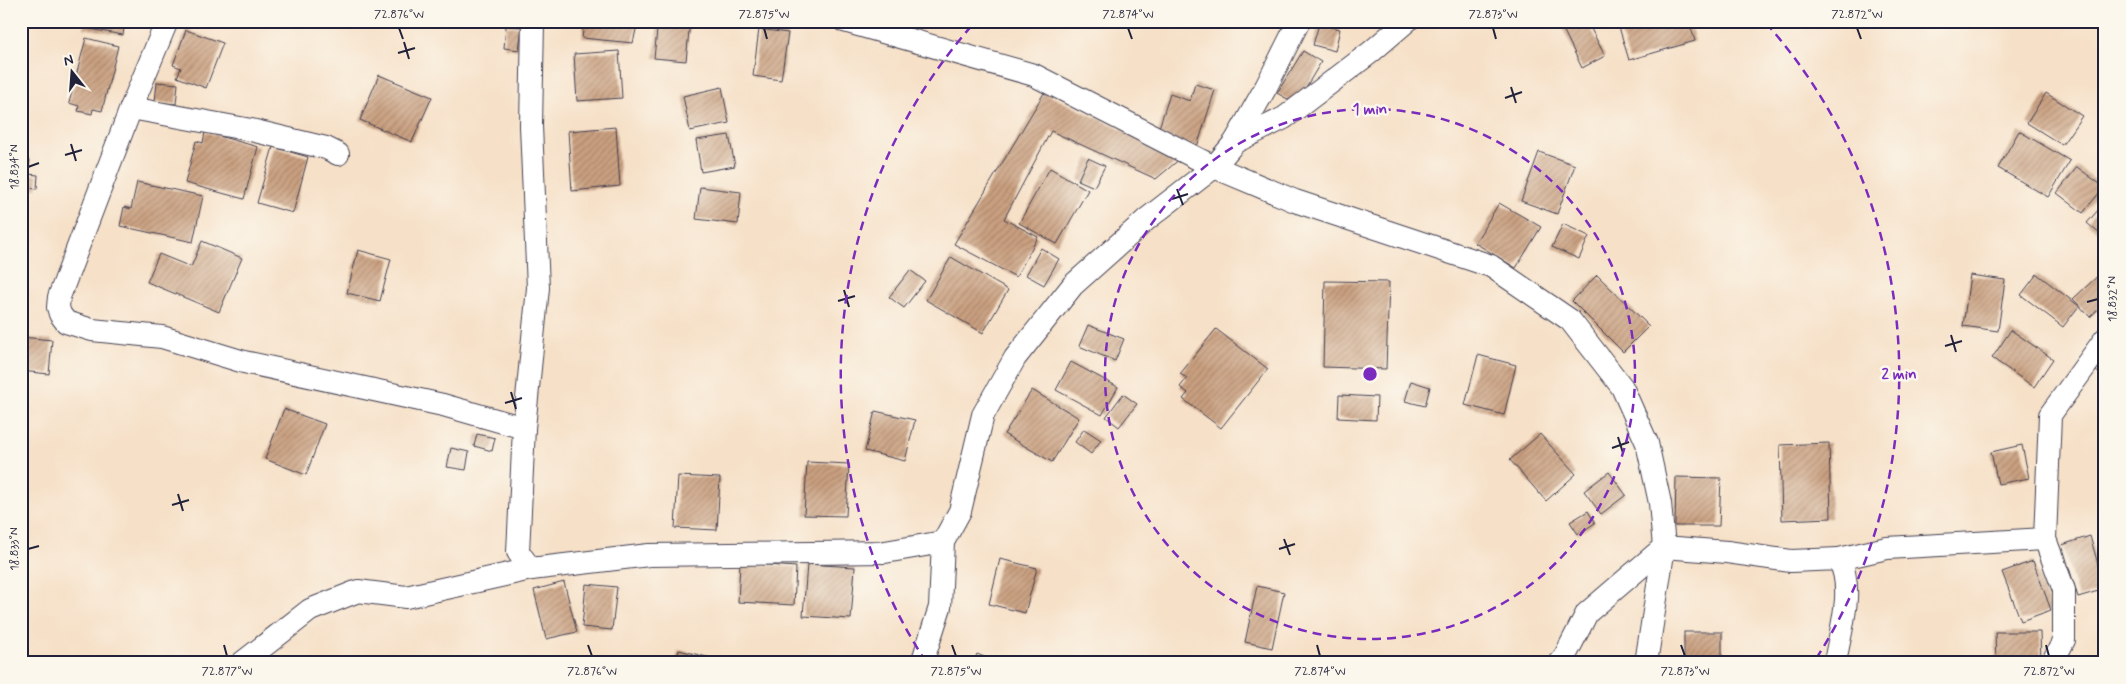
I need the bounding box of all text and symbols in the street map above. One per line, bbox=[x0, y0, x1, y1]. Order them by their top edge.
text: 72.876°W bbox=[374, 7, 424, 23]
text: 72.875°W bbox=[739, 7, 790, 23]
text: 72.874°W bbox=[1102, 7, 1154, 23]
text: 72.873°W bbox=[1468, 7, 1518, 23]
text: 72.872°W bbox=[1831, 7, 1883, 23]
north arrow bbox=[48, 48, 98, 98]
text: N bbox=[61, 51, 76, 70]
text: 1 min bbox=[1353, 100, 1387, 120]
text: 18.834°N bbox=[7, 144, 23, 190]
text: 18.832°N bbox=[2105, 276, 2121, 322]
centre of rings bbox=[1361, 365, 1379, 383]
text: 2 min bbox=[1881, 365, 1917, 385]
text: 18.833°N bbox=[7, 527, 23, 571]
text: 72.877°W bbox=[202, 664, 253, 680]
text: 72.876°W bbox=[567, 664, 617, 680]
text: 72.875°W bbox=[931, 664, 982, 680]
text: 72.874°W bbox=[1294, 664, 1346, 680]
text: 72.873°W bbox=[1660, 664, 1710, 680]
text: 72.872°W bbox=[2023, 664, 2075, 680]

